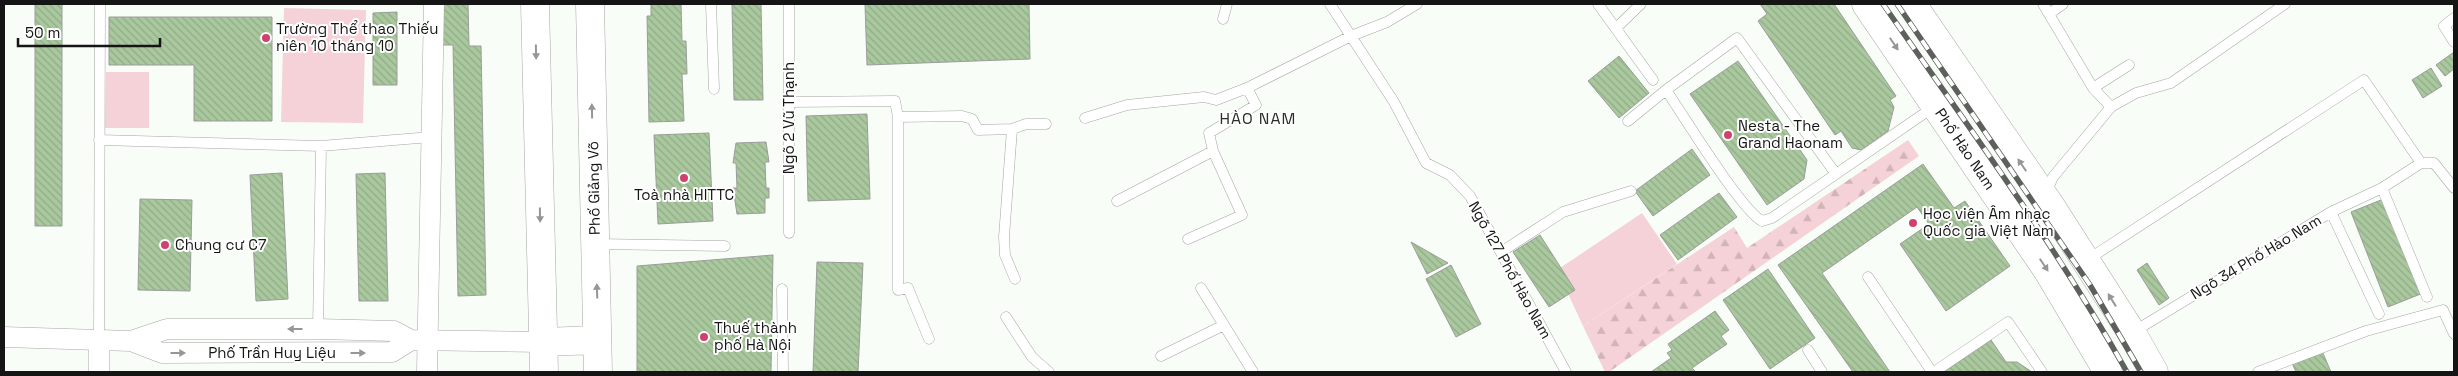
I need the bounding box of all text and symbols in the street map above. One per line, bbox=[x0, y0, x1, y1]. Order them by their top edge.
scale bar bbox=[18, 15, 160, 47]
place label: Trường Thể thao Thiếu niên 10 tháng 10 bbox=[276, 19, 438, 55]
text: 50 m bbox=[25, 23, 60, 42]
marker: Trường Thể thao Thiếu niên 10 tháng 10 bbox=[260, 32, 272, 44]
one-way arrow bbox=[1889, 37, 1899, 51]
one-way arrow bbox=[532, 45, 540, 61]
street label: Ngõ 2 Vũ Thạnh bbox=[779, 62, 798, 174]
one-way arrow bbox=[588, 103, 596, 119]
street label: Phố Hào Nam bbox=[1931, 104, 2000, 193]
district label: HÀO NAM bbox=[1220, 108, 1296, 129]
place label: Nesta - The Grand Haonam bbox=[1738, 116, 1843, 152]
marker: Nesta - The Grand Haonam bbox=[1722, 129, 1734, 141]
street label: Phố Giảng Võ bbox=[583, 141, 604, 235]
one-way arrow bbox=[2017, 158, 2027, 171]
marker: Toà nhà HITTC bbox=[678, 172, 690, 184]
place label: Toà nhà HITTC bbox=[634, 185, 734, 204]
street label: Ngõ 127 Phố Hào Nam bbox=[1465, 198, 1556, 342]
place label: Học viện Âm nhạc Quốc gia Việt Nam bbox=[1923, 204, 2054, 240]
one-way arrow bbox=[536, 207, 544, 223]
street label: Ngõ 34 Phố Hào Nam bbox=[2187, 210, 2325, 303]
marker: Học viện Âm nhạc Quốc gia Việt Nam bbox=[1907, 217, 1919, 229]
place label: Chung cư C7 bbox=[175, 235, 266, 254]
marker: Chung cư C7 bbox=[159, 239, 171, 251]
one-way arrow bbox=[2039, 259, 2049, 272]
one-way arrow bbox=[592, 283, 600, 299]
one-way arrow bbox=[2107, 294, 2116, 307]
place label: Thuế thành phố Hà Nội bbox=[714, 318, 797, 354]
one-way arrow bbox=[286, 325, 302, 333]
marker: Thuế thành phố Hà Nội bbox=[698, 331, 710, 343]
street label: Phố Trần Huy Liệu bbox=[208, 343, 336, 362]
one-way arrow bbox=[350, 348, 366, 356]
one-way arrow bbox=[170, 349, 186, 357]

